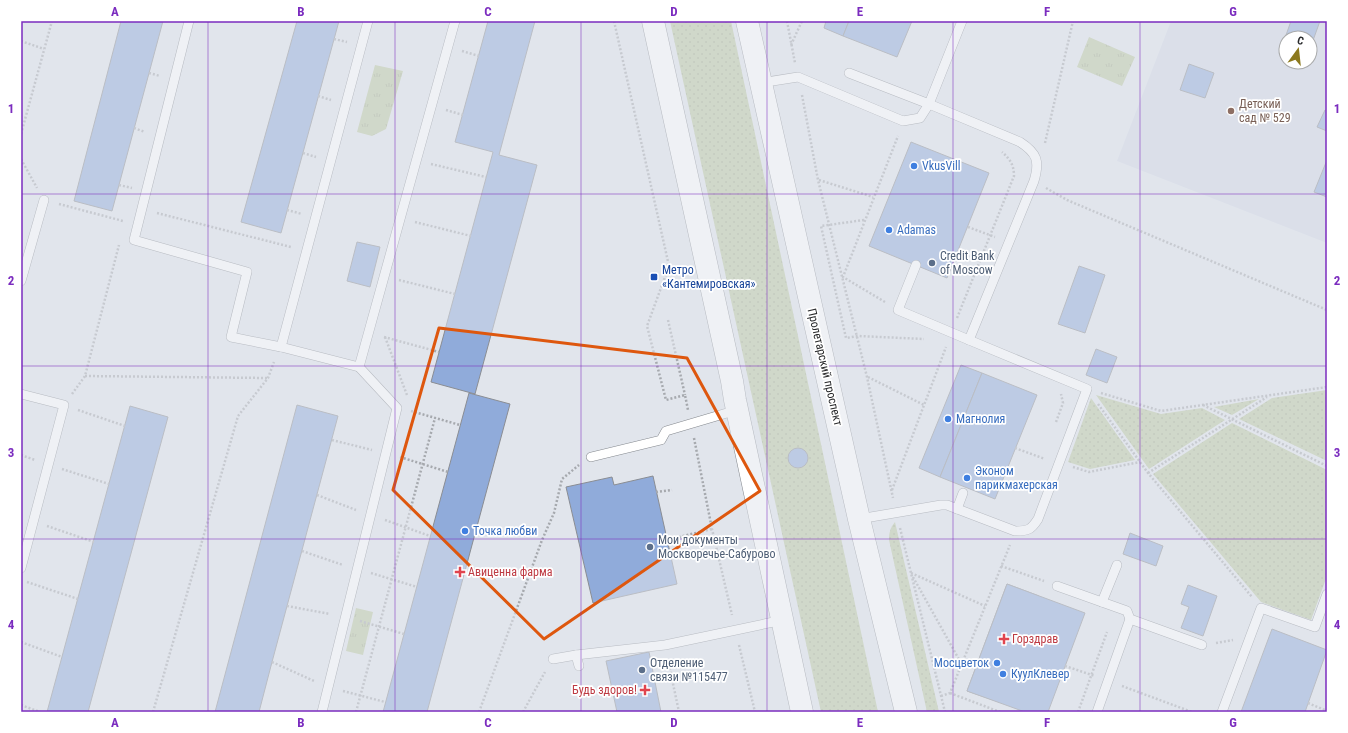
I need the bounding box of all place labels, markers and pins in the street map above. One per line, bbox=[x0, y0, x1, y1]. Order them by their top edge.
place label: Детский сад № 529 bbox=[1239, 97, 1291, 125]
marker: Детский сад № 529 bbox=[1226, 106, 1236, 116]
place label: VkusVill bbox=[922, 159, 960, 173]
marker: VkusVill bbox=[909, 161, 919, 171]
place label: Adamas bbox=[897, 223, 936, 237]
marker: Adamas bbox=[884, 225, 894, 235]
place label: Credit Bank of Moscow bbox=[940, 249, 995, 277]
marker: Credit Bank of Moscow bbox=[927, 258, 937, 268]
place label: Метро «Кантемировская» bbox=[662, 263, 756, 291]
marker: Метро «Кантемировская» bbox=[649, 272, 659, 282]
place label: Магнолия bbox=[956, 412, 1005, 426]
marker: Магнолия bbox=[943, 414, 953, 424]
place label: Эконом парикмахерская bbox=[975, 464, 1058, 492]
marker: Эконом парикмахерская bbox=[962, 473, 972, 483]
place label: Точка любви bbox=[473, 524, 537, 538]
marker: Точка любви bbox=[460, 526, 470, 536]
place label: Мои документы Москворечье-Сабурово bbox=[658, 533, 775, 561]
marker: Мои документы Москворечье-Сабурово bbox=[645, 542, 655, 552]
place label: Авиценна фарма bbox=[468, 565, 553, 579]
marker: Авиценна фарма bbox=[455, 567, 465, 577]
place label: Горздрав bbox=[1012, 632, 1058, 646]
marker: Горздрав bbox=[999, 634, 1009, 644]
place label: Отделение связи №115477 bbox=[650, 656, 728, 684]
place label: Мосцветок bbox=[934, 656, 989, 670]
marker: Мосцветок bbox=[992, 658, 1002, 668]
marker: Отделение связи №115477 bbox=[637, 665, 647, 675]
place label: КуулКлевер bbox=[1011, 667, 1070, 681]
marker: КуулКлевер bbox=[998, 669, 1008, 679]
place label: Будь здоров! bbox=[572, 683, 637, 697]
marker: Будь здоров! bbox=[640, 685, 650, 695]

